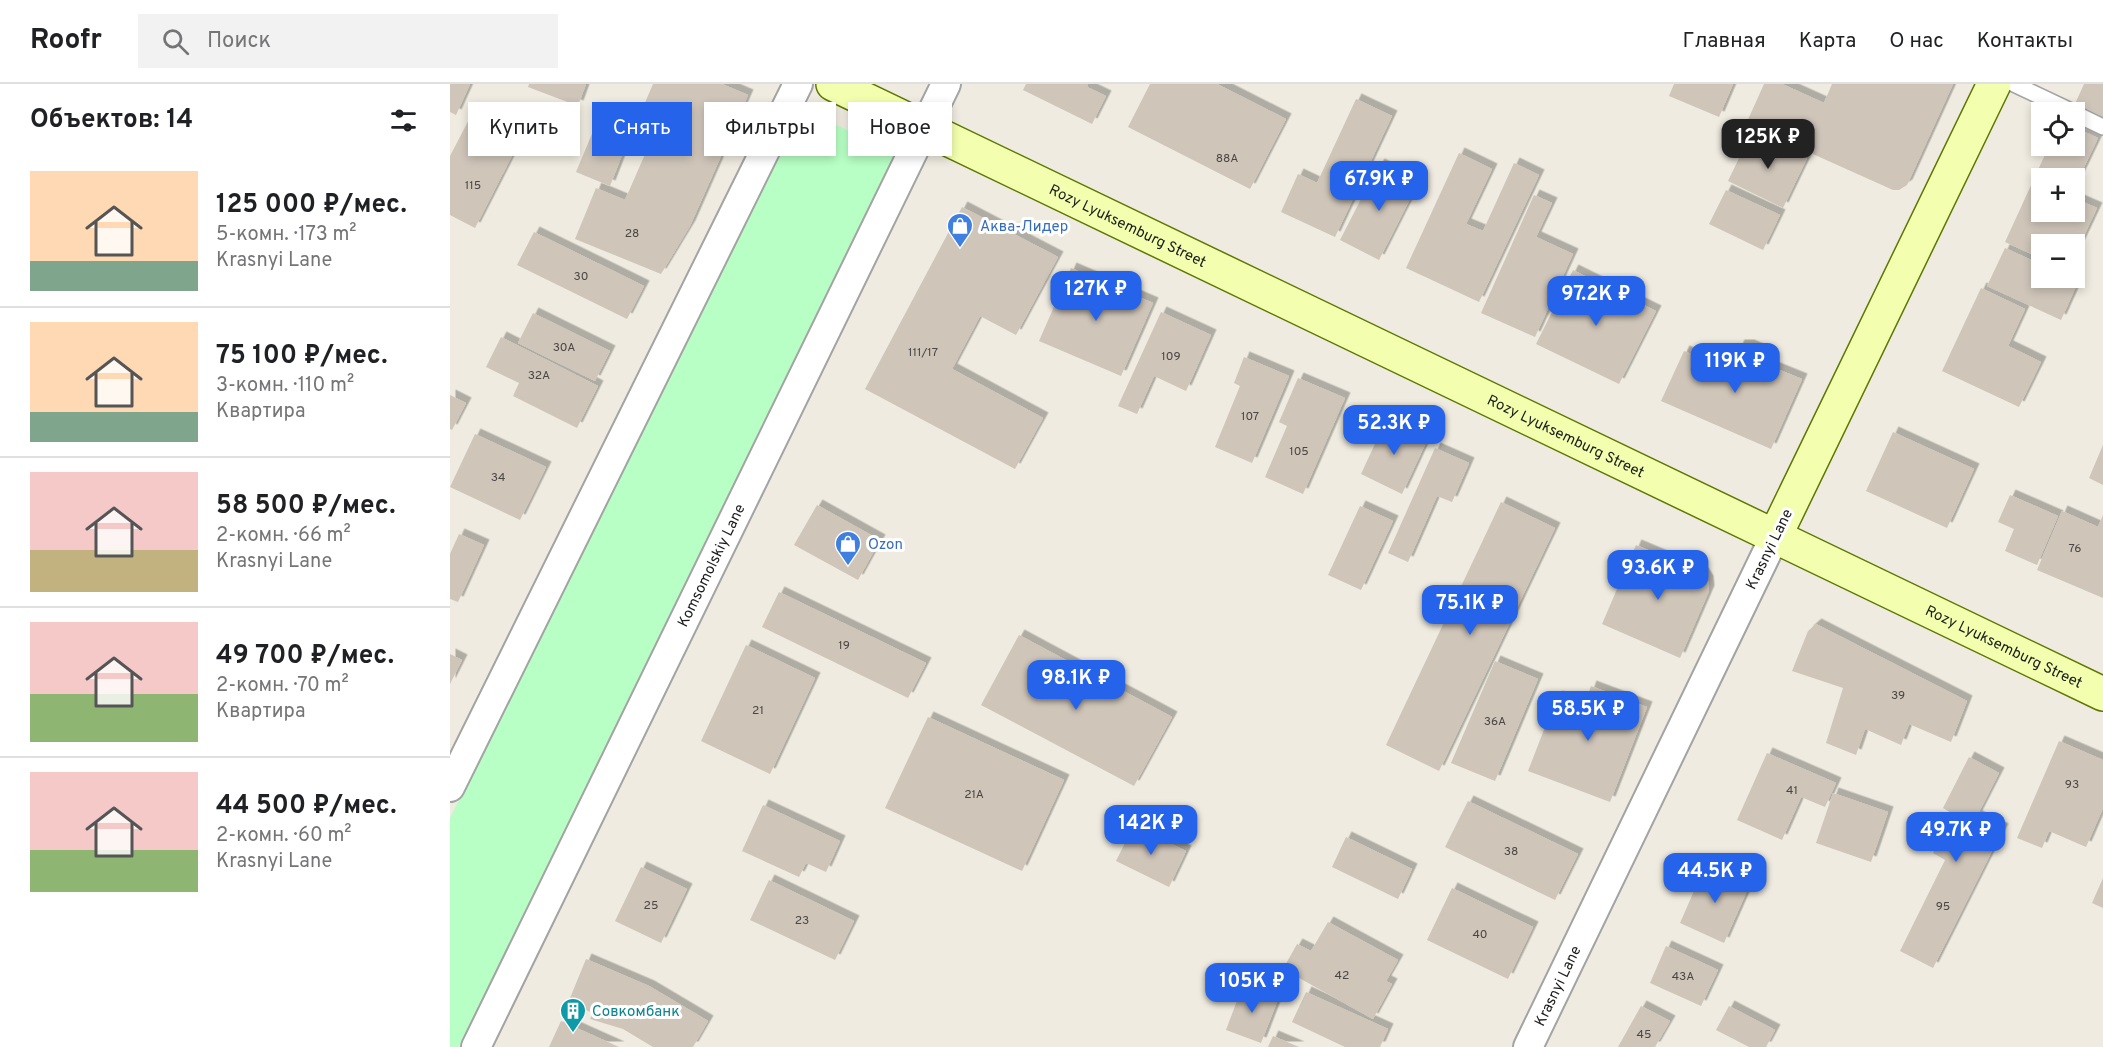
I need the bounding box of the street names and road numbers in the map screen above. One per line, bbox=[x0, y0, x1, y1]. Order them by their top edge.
street label: Rozy Lyuksemburg Street bbox=[1045, 181, 1209, 273]
street label: Rozy Lyuksemburg Street bbox=[1483, 391, 1647, 483]
street label: Komsomolskiy Lane bbox=[674, 501, 750, 631]
street label: Krasnyi Lane bbox=[1743, 506, 1798, 593]
street label: Rozy Lyuksemburg Street bbox=[1922, 602, 2085, 694]
street label: Krasnyi Lane bbox=[1531, 943, 1586, 1030]

